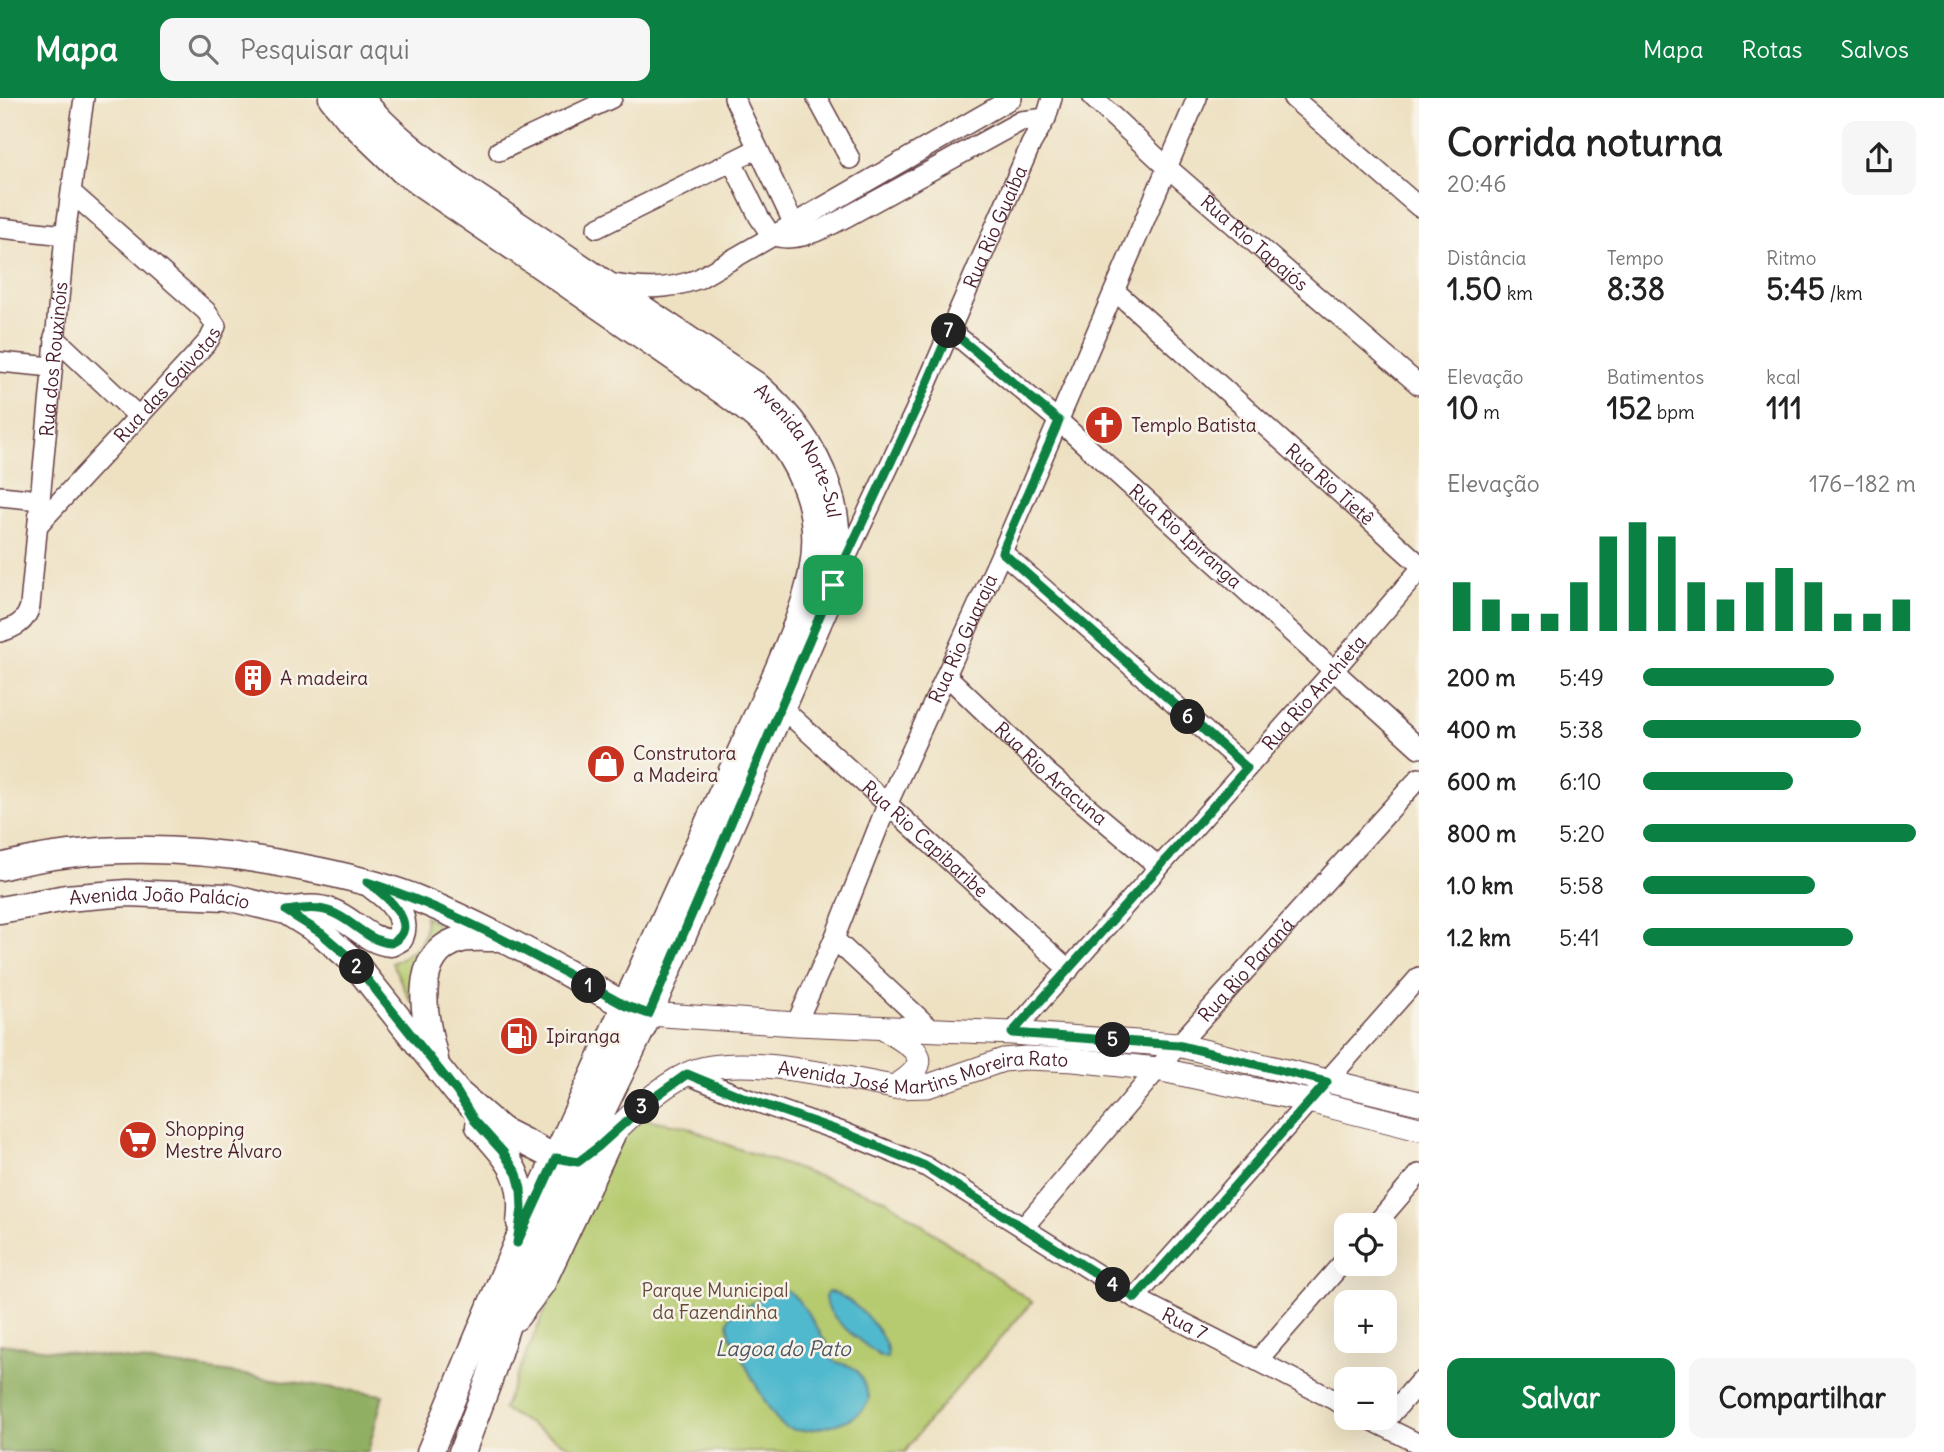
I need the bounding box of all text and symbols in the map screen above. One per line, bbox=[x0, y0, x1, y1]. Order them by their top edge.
search box bbox=[160, 18, 650, 81]
text: Mapa bbox=[35, 28, 118, 70]
icon: search bbox=[184, 30, 222, 68]
text: Pesquisar aqui bbox=[240, 33, 410, 66]
text: Mapa bbox=[1643, 34, 1703, 64]
text: Rotas bbox=[1741, 34, 1803, 64]
text: Salvos bbox=[1841, 34, 1909, 64]
text: Corrida noturna bbox=[1447, 119, 1723, 166]
button: share bbox=[1842, 121, 1916, 195]
street label: Rua Rio Guaíba bbox=[958, 162, 1032, 292]
text: 20:46 bbox=[1447, 169, 1507, 198]
street label: Rua Rio Tapajós bbox=[1196, 190, 1313, 296]
text: Distância bbox=[1447, 246, 1526, 270]
text: Tempo bbox=[1607, 246, 1664, 270]
text: Ritmo bbox=[1766, 246, 1816, 270]
text: 1.50 bbox=[1447, 270, 1502, 308]
text: 8:38 bbox=[1607, 270, 1665, 308]
text: 5:45 bbox=[1766, 270, 1825, 308]
street label: Rua dos Rouxinóis bbox=[34, 281, 73, 438]
text: km bbox=[1502, 281, 1533, 305]
text: /km bbox=[1825, 281, 1863, 305]
pin: 7 bbox=[932, 314, 967, 348]
text: 7 bbox=[944, 318, 953, 342]
street label: Rua das Gaivotas bbox=[109, 323, 226, 447]
text: Elevação bbox=[1447, 365, 1524, 389]
text: Batimentos bbox=[1607, 365, 1704, 389]
text: kcal bbox=[1766, 365, 1801, 389]
street label: Avenida Norte-Sul bbox=[750, 378, 847, 519]
text: 10 bbox=[1447, 389, 1479, 427]
text: 152 bbox=[1607, 389, 1652, 427]
text: 111 bbox=[1766, 389, 1802, 427]
text: m bbox=[1479, 400, 1500, 424]
text: bpm bbox=[1652, 400, 1695, 424]
church icon: Templo Batista bbox=[1083, 404, 1125, 446]
place label: Templo Batista bbox=[1131, 413, 1257, 437]
street label: Rua Rio Tietê bbox=[1281, 438, 1379, 530]
text: Elevação bbox=[1447, 469, 1540, 498]
text: 176–182 m bbox=[1809, 469, 1916, 498]
street label: Rua Rio Ipiranga bbox=[1124, 479, 1247, 593]
pin bbox=[803, 555, 863, 615]
icon: arrive bbox=[814, 566, 852, 604]
street label: Rua Rio Guaraja bbox=[923, 570, 1002, 707]
street label: Rua Rio Anchieta bbox=[1257, 630, 1371, 755]
building icon: A madeira bbox=[232, 657, 274, 699]
text: 200 m bbox=[1447, 663, 1516, 692]
text: 5:49 bbox=[1559, 663, 1604, 692]
place label: A madeira bbox=[280, 666, 368, 690]
pin: 6 bbox=[1170, 700, 1206, 734]
text: 6 bbox=[1182, 704, 1193, 728]
text: 400 m bbox=[1447, 715, 1516, 744]
text: 5:38 bbox=[1559, 715, 1604, 744]
street label: Rua Rio Aracuna bbox=[990, 717, 1112, 830]
place label: Construtora a Madeira bbox=[633, 741, 737, 787]
shop icon: Construtora a Madeira bbox=[585, 743, 627, 785]
text: 600 m bbox=[1447, 767, 1516, 796]
text: 6:10 bbox=[1559, 767, 1602, 796]
street label: Rua Rio Capibaribe bbox=[857, 775, 993, 902]
text: 800 m bbox=[1447, 819, 1516, 848]
text: 5:20 bbox=[1559, 819, 1605, 848]
text: 1.0 km bbox=[1447, 871, 1513, 900]
text: 5:58 bbox=[1559, 871, 1604, 900]
street label: Avenida João Palácio bbox=[68, 881, 252, 914]
street label: Rua Rio Paraná bbox=[1193, 913, 1299, 1027]
text: 1.2 km bbox=[1447, 923, 1511, 952]
text: 5:41 bbox=[1559, 923, 1600, 952]
pin: 2 bbox=[340, 950, 374, 984]
text: 2 bbox=[351, 954, 362, 978]
pin: 1 bbox=[572, 968, 606, 1004]
text: 1 bbox=[585, 973, 592, 997]
fuel station icon: Ipiranga bbox=[498, 1015, 540, 1057]
pin: 5 bbox=[1096, 1023, 1130, 1058]
place label: Ipiranga bbox=[546, 1024, 620, 1048]
text: 5 bbox=[1107, 1027, 1118, 1051]
street label: Avenida José Martins Moreira Rato bbox=[777, 1046, 1069, 1099]
pin: 3 bbox=[624, 1090, 660, 1124]
text: 3 bbox=[636, 1094, 647, 1118]
place label: Shopping Mestre Álvaro bbox=[165, 1117, 282, 1163]
supermarket icon: Shopping Mestre Álvaro bbox=[117, 1119, 159, 1161]
map controls bbox=[1334, 1213, 1397, 1430]
button: locate bbox=[1334, 1213, 1397, 1276]
pin: 4 bbox=[1096, 1268, 1130, 1302]
text: 4 bbox=[1107, 1272, 1118, 1296]
park label: Parque Municipal da Fazendinha bbox=[641, 1278, 789, 1324]
button: + bbox=[1334, 1290, 1397, 1353]
street label: Rua 7 bbox=[1158, 1302, 1211, 1345]
water label: Lagoa do Pato bbox=[715, 1335, 852, 1362]
button: Salvar bbox=[1447, 1358, 1675, 1438]
button: Compartilhar bbox=[1689, 1358, 1916, 1438]
button: − bbox=[1334, 1367, 1397, 1430]

